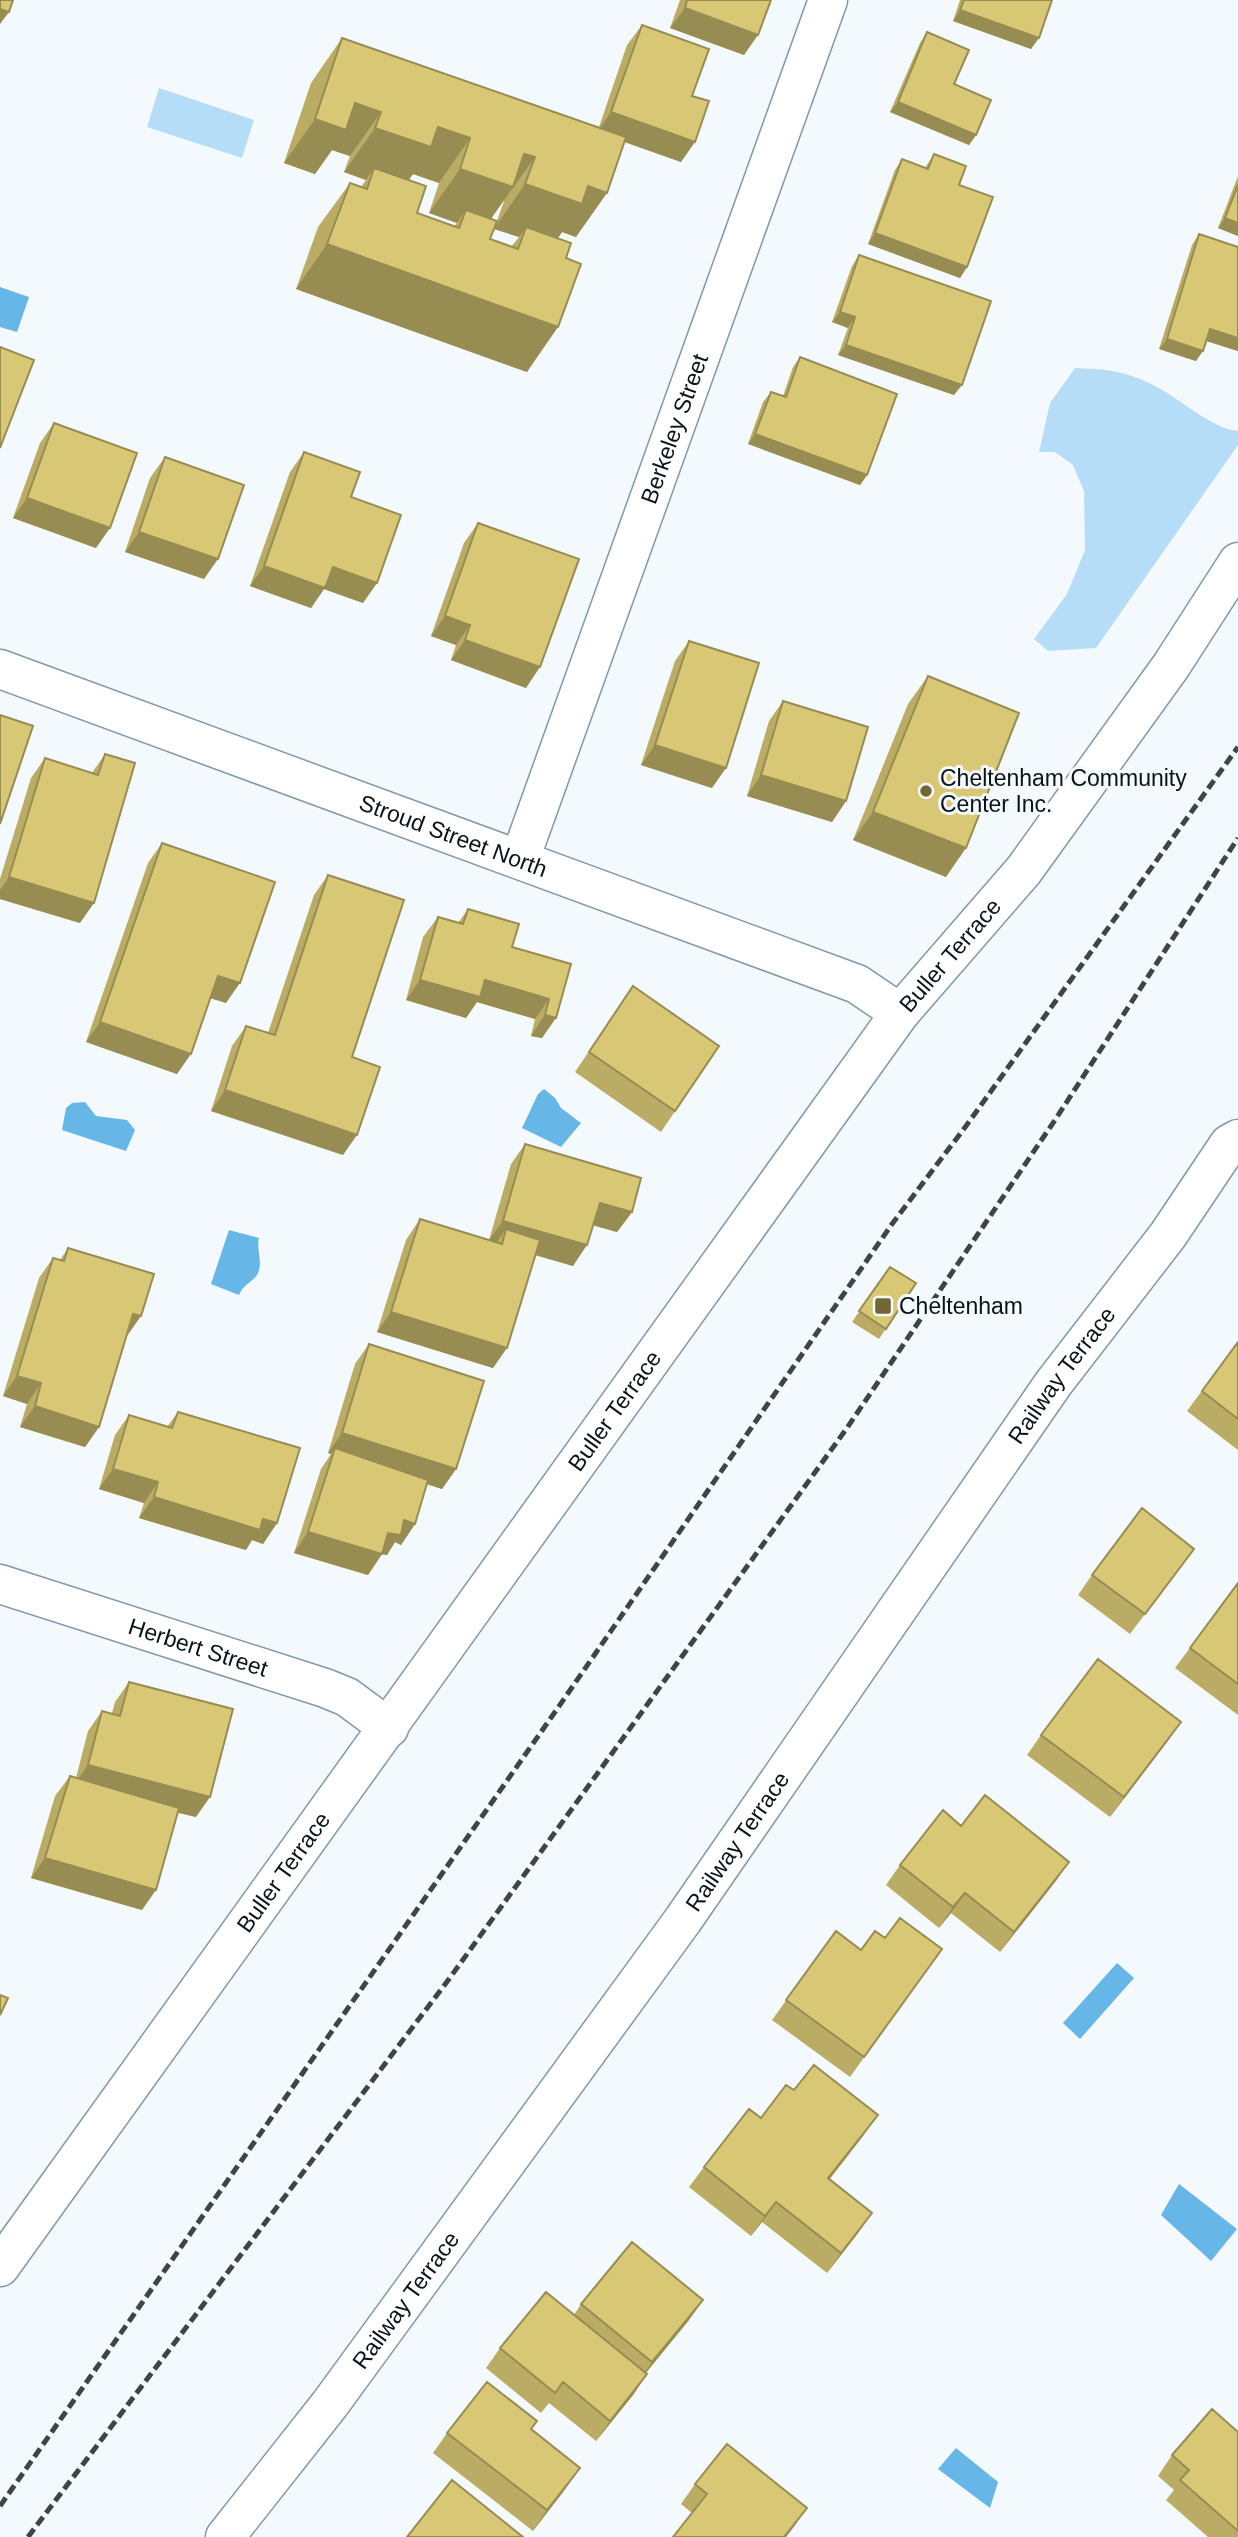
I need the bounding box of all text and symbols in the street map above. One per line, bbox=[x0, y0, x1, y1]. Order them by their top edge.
street label: Berkeley Street bbox=[635, 350, 713, 507]
place label: Cheltenham Community Center Inc. bbox=[940, 765, 1187, 817]
marker: Cheltenham Community Center Inc. bbox=[918, 783, 934, 799]
street label: Stroud Street North bbox=[356, 789, 551, 882]
street label: Buller Terrace bbox=[894, 893, 1006, 1017]
place label: Cheltenham bbox=[899, 1293, 1023, 1319]
marker: Cheltenham bbox=[873, 1296, 893, 1316]
street label: Railway Terrace bbox=[1003, 1302, 1121, 1449]
street label: Buller Terrace bbox=[563, 1346, 666, 1476]
street label: Herbert Street bbox=[125, 1613, 271, 1682]
street label: Railway Terrace bbox=[680, 1767, 794, 1916]
street label: Buller Terrace bbox=[232, 1807, 335, 1937]
street label: Railway Terrace bbox=[347, 2227, 464, 2374]

